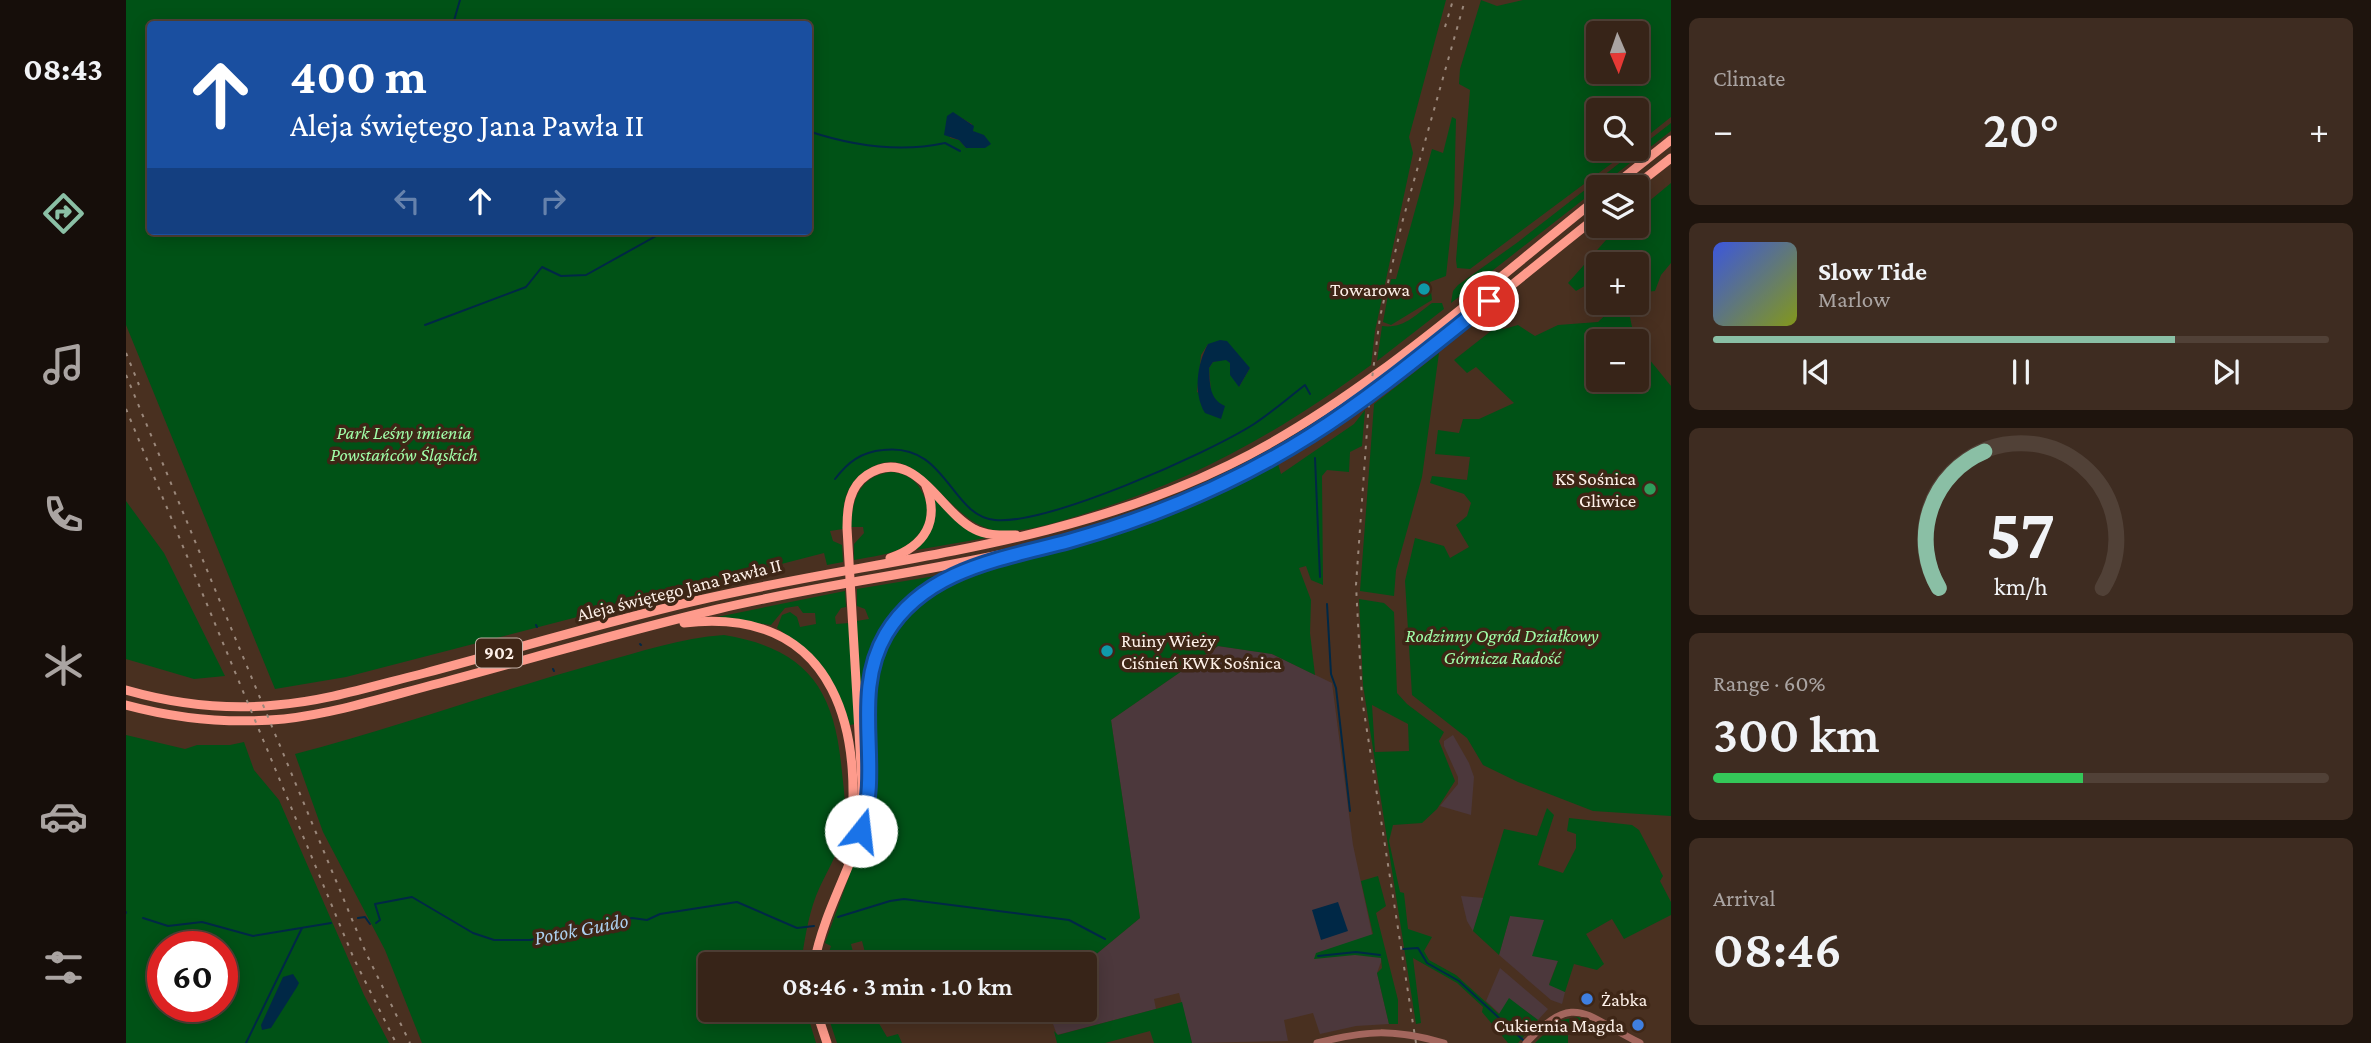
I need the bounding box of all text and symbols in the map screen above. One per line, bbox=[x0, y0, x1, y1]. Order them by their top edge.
north arrow bbox=[1586, 21, 1648, 84]
map controls bbox=[1586, 21, 1649, 392]
icon: ahead bbox=[175, 49, 266, 140]
text: 400 m bbox=[290, 49, 427, 104]
text: 08:43 bbox=[23, 51, 103, 87]
text: Climate bbox=[1713, 65, 1785, 91]
button: search bbox=[1586, 98, 1649, 161]
text: 20° bbox=[1983, 100, 2059, 158]
text: Aleja świętego Jana Pawła II bbox=[290, 107, 644, 143]
text: − bbox=[1713, 109, 1733, 151]
text: + bbox=[2309, 109, 2329, 151]
button: layers bbox=[1586, 175, 1649, 238]
icon: left bbox=[388, 182, 426, 220]
icon: ahead bbox=[461, 182, 499, 220]
icon: right bbox=[534, 182, 572, 220]
icon: directions bbox=[39, 189, 88, 238]
button: + bbox=[1586, 252, 1649, 315]
text: Slow Tide bbox=[1818, 257, 1927, 286]
pin bbox=[1459, 271, 1519, 331]
place label: Towarowa bbox=[1330, 279, 1410, 300]
marker: Towarowa bbox=[1416, 281, 1432, 297]
icon: arrive bbox=[1470, 282, 1508, 320]
text: Marlow bbox=[1818, 286, 1890, 312]
button: − bbox=[1586, 329, 1649, 392]
icon: music bbox=[39, 340, 88, 389]
icon: previous bbox=[1797, 353, 1835, 391]
icon: pause bbox=[2002, 353, 2040, 391]
icon: next bbox=[2207, 353, 2245, 391]
park label: Park Leśny imienia Powstańców Śląskich bbox=[330, 422, 478, 465]
place label: KS Sośnica Gliwice bbox=[1555, 468, 1636, 511]
marker: KS Sośnica Gliwice bbox=[1642, 481, 1658, 497]
icon: phone bbox=[39, 490, 88, 539]
text: 57 bbox=[1986, 493, 2056, 574]
street label: Aleja świętego Jana Pawła II bbox=[575, 554, 784, 626]
text: km/h bbox=[1994, 572, 2048, 599]
park label: Rodzinny Ogród Działkowy Górnicza Radość bbox=[1405, 625, 1599, 668]
place label: Ruiny Wieży Ciśnień KWK Sośnica bbox=[1121, 630, 1282, 673]
road number: 902 bbox=[476, 638, 522, 668]
icon: climate bbox=[39, 641, 88, 690]
marker: Ruiny Wieży Ciśnień KWK Sośnica bbox=[1099, 643, 1115, 659]
text: Range · 60% bbox=[1713, 670, 1826, 696]
text: 300 km bbox=[1713, 705, 1880, 763]
icon: car bbox=[39, 792, 88, 841]
position arrow bbox=[824, 794, 898, 868]
text: Arrival bbox=[1713, 885, 1776, 911]
water label: Potok Guido bbox=[532, 908, 630, 950]
text: 08:46 bbox=[1713, 920, 1842, 978]
speed limit sign: 60 bbox=[147, 931, 238, 1022]
icon: filters bbox=[39, 943, 88, 992]
text: 08:46 · 3 min · 1.0 km bbox=[782, 972, 1013, 1001]
place label: Żabka bbox=[1601, 989, 1647, 1010]
marker: Żabka bbox=[1579, 991, 1595, 1007]
place label: Cukiernia Magda bbox=[1494, 1015, 1624, 1036]
marker: Cukiernia Magda bbox=[1630, 1017, 1646, 1033]

